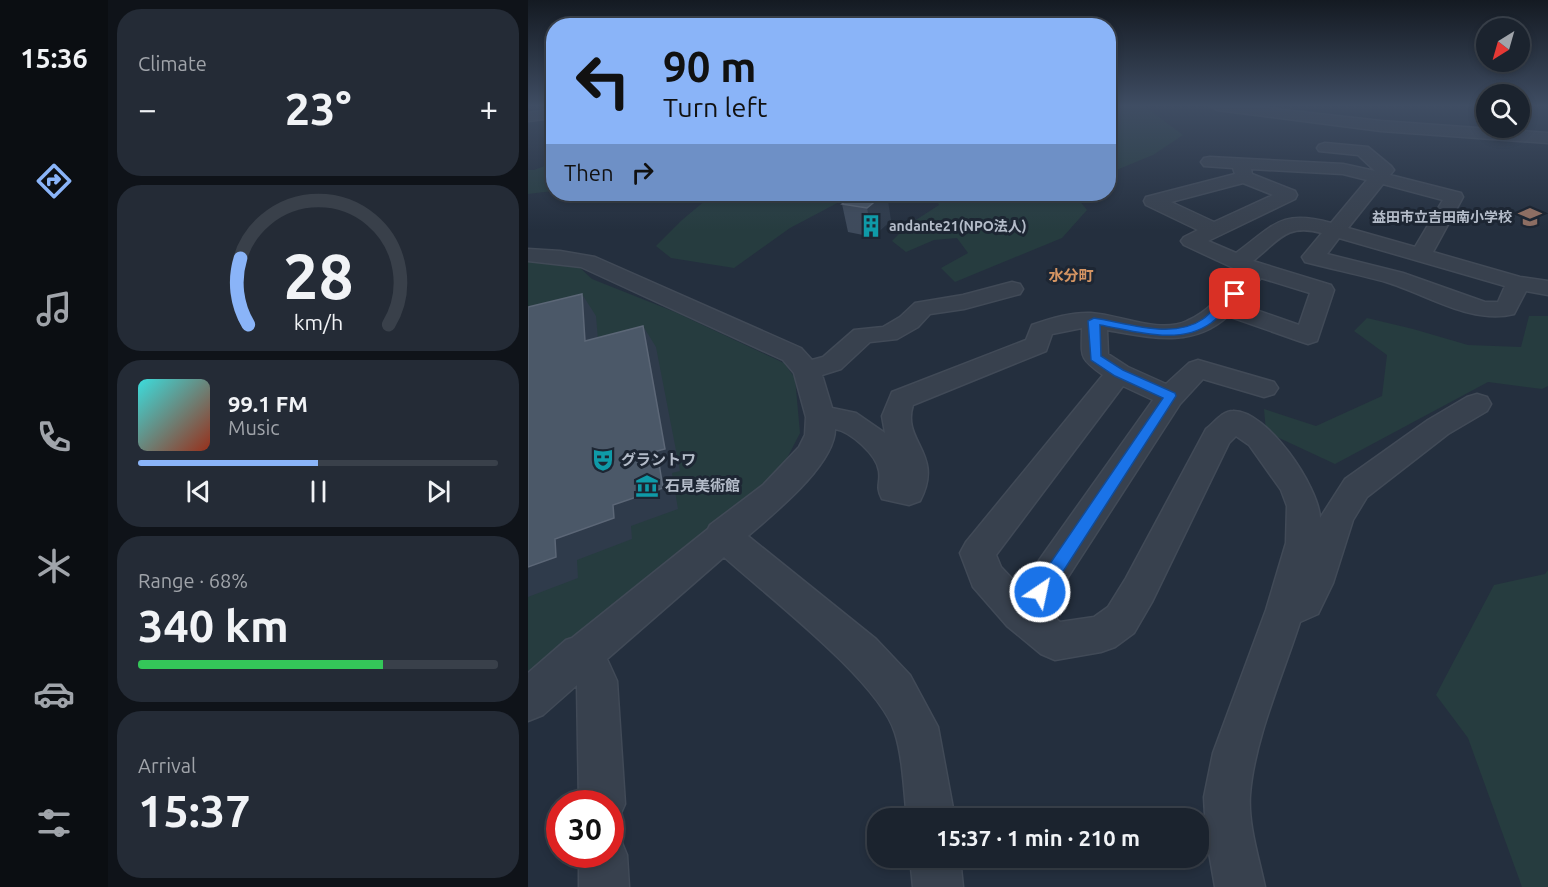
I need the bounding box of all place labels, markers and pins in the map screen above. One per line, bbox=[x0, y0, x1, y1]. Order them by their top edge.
school or university icon: 益田市立吉田南小学校 bbox=[1517, 204, 1543, 230]
place label: 益田市立吉田南小学校 bbox=[1372, 209, 1512, 225]
building icon: andante21(NPO法人) bbox=[858, 213, 884, 239]
place label: andante21(NPO法人) bbox=[889, 218, 1027, 234]
pin bbox=[1209, 268, 1260, 319]
theatre icon: グラントワ bbox=[590, 447, 616, 473]
place label: グラントワ bbox=[621, 451, 696, 468]
museum icon: 石見美術館 bbox=[634, 473, 660, 499]
place label: 石見美術館 bbox=[665, 477, 740, 494]

